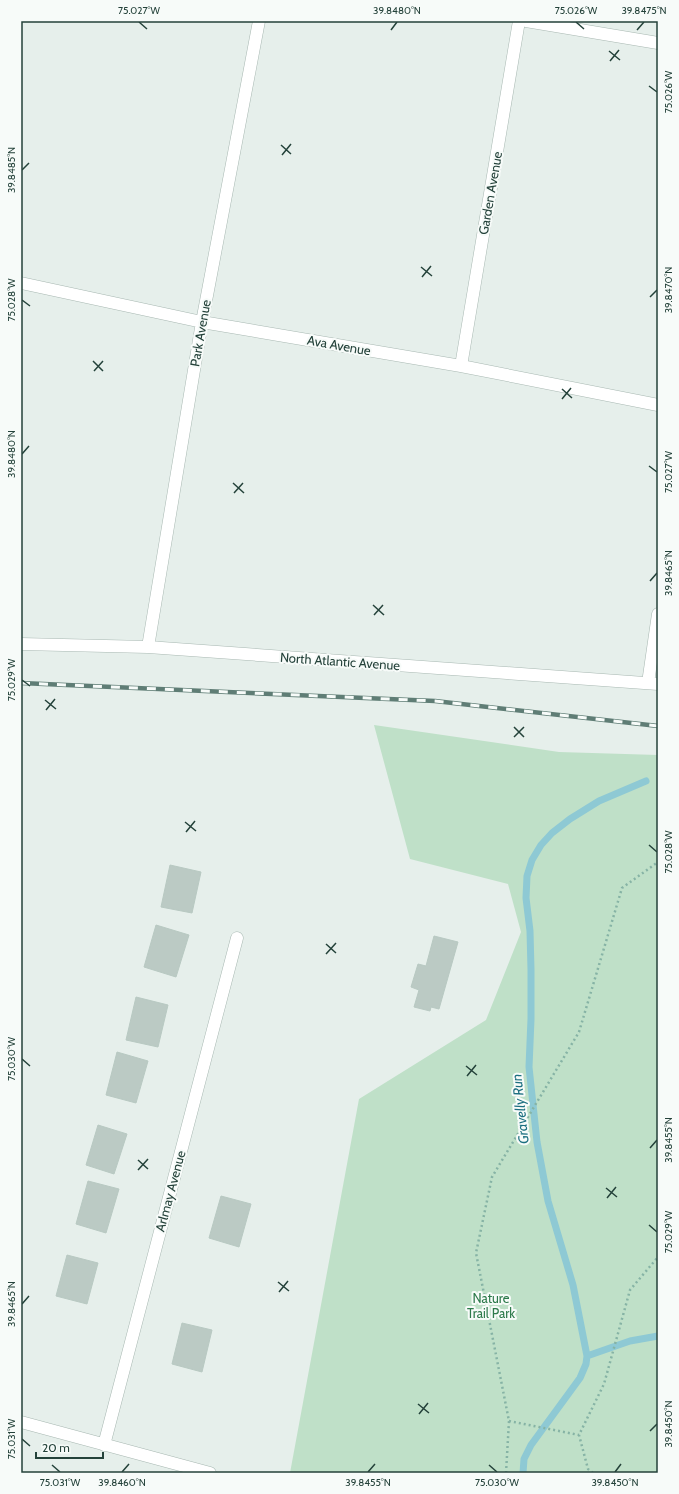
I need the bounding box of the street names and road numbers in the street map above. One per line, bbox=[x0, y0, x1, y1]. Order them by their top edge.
street label: Garden Avenue bbox=[475, 150, 505, 236]
street label: Park Avenue bbox=[186, 298, 214, 368]
street label: Ava Avenue bbox=[306, 332, 372, 359]
street label: North Atlantic Avenue bbox=[279, 649, 401, 673]
street label: Arlmay Avenue bbox=[151, 1148, 189, 1233]

